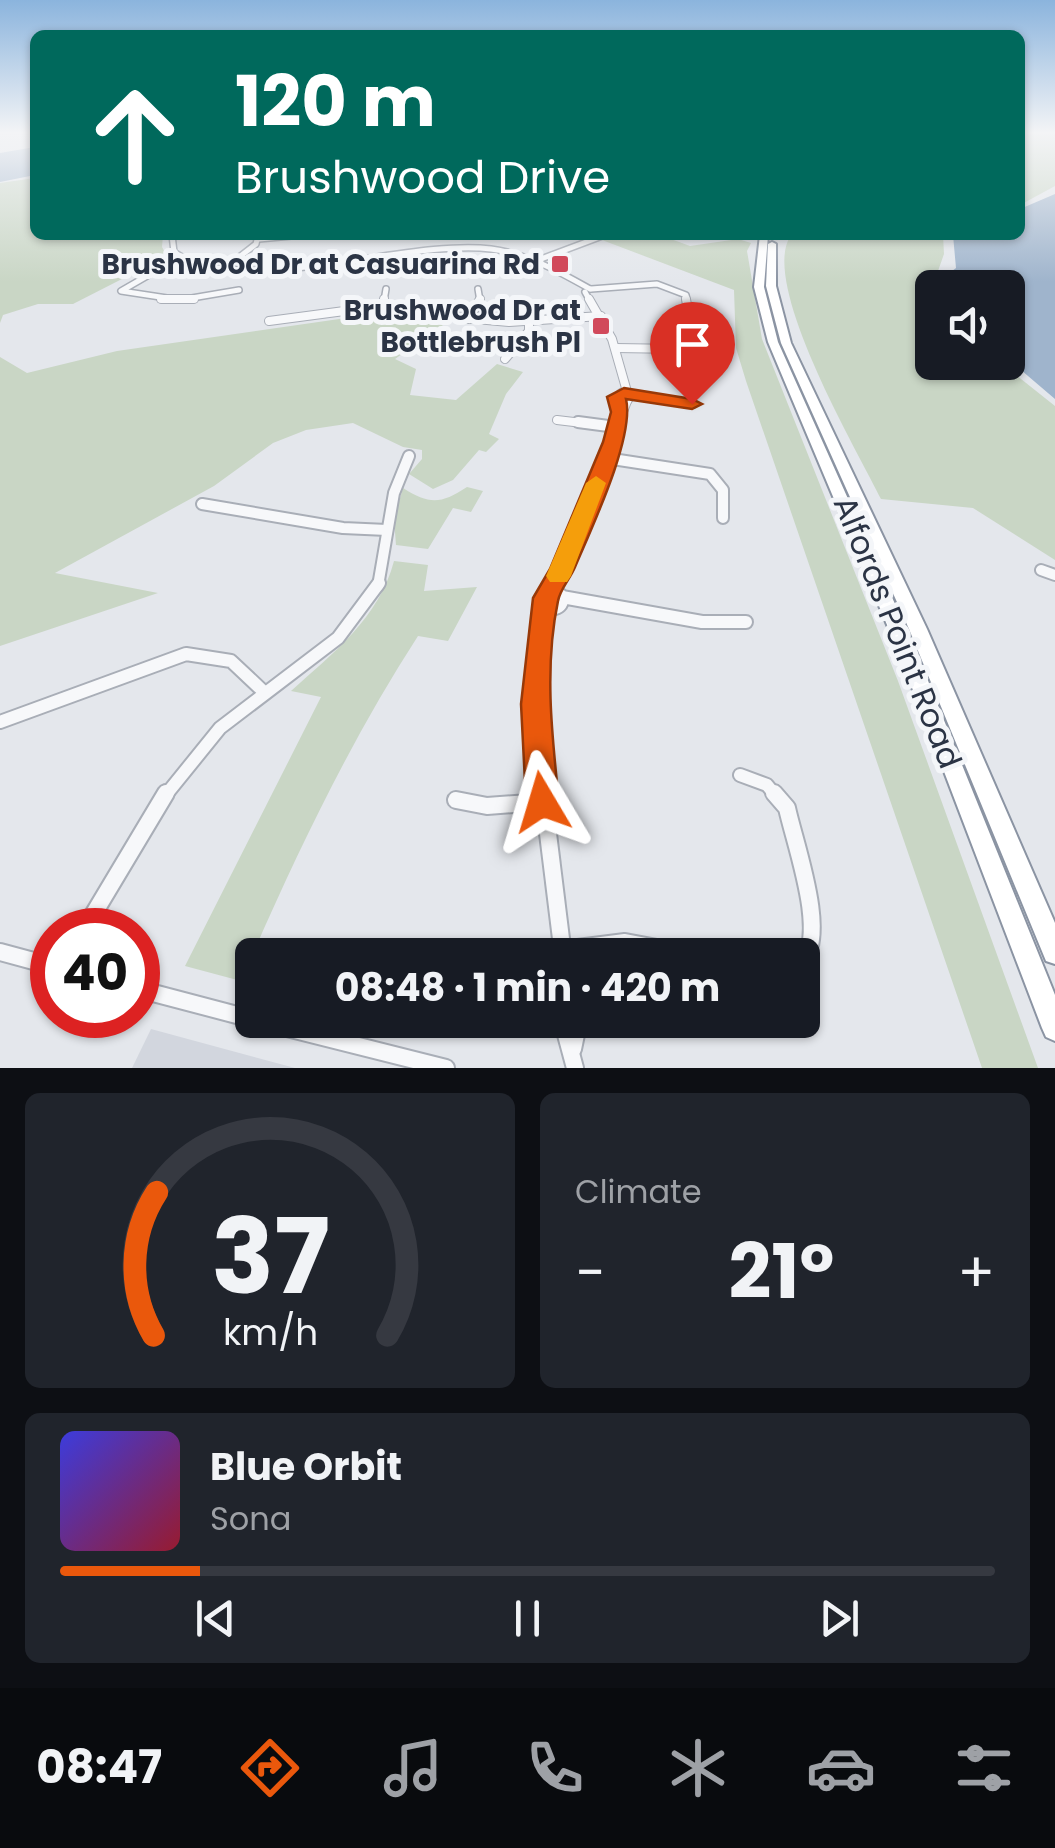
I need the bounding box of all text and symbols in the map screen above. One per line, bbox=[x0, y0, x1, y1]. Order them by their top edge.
text: 120 m bbox=[235, 52, 436, 151]
icon: ahead bbox=[70, 70, 200, 200]
text: Brushwood Drive bbox=[235, 146, 610, 209]
place label: Brushwood Dr at Casuarina Rd bbox=[102, 245, 540, 284]
marker: Brushwood Dr at Casuarina Rd bbox=[549, 253, 571, 275]
map controls bbox=[915, 270, 1025, 380]
button: sound bbox=[915, 270, 1025, 380]
place label: Brushwood Dr at Bottlebrush Pl bbox=[344, 291, 581, 362]
pin bbox=[650, 302, 735, 405]
marker: Brushwood Dr at Bottlebrush Pl bbox=[590, 315, 612, 337]
icon: arrive bbox=[665, 317, 720, 372]
street label: Alfords Point Road bbox=[823, 489, 973, 775]
position arrow bbox=[490, 750, 594, 854]
speed limit sign: 40 bbox=[30, 908, 160, 1038]
text: 08:48 · 1 min · 420 m bbox=[335, 961, 720, 1014]
text: Climate bbox=[575, 1169, 702, 1214]
text: 37 bbox=[211, 1184, 329, 1329]
text: 21° bbox=[728, 1219, 834, 1324]
text: − bbox=[575, 1234, 605, 1311]
text: + bbox=[957, 1234, 995, 1311]
text: km/h bbox=[222, 1307, 318, 1358]
text: Blue Orbit bbox=[210, 1440, 402, 1493]
text: Sona bbox=[210, 1496, 291, 1541]
icon: previous bbox=[188, 1591, 243, 1646]
icon: pause bbox=[500, 1591, 555, 1646]
icon: next bbox=[812, 1591, 867, 1646]
icon: directions bbox=[235, 1733, 305, 1803]
icon: music bbox=[378, 1733, 448, 1803]
icon: phone bbox=[520, 1733, 590, 1803]
icon: climate bbox=[663, 1733, 733, 1803]
icon: car bbox=[806, 1733, 876, 1803]
icon: filters bbox=[949, 1733, 1019, 1803]
text: 08:47 bbox=[36, 1736, 162, 1799]

